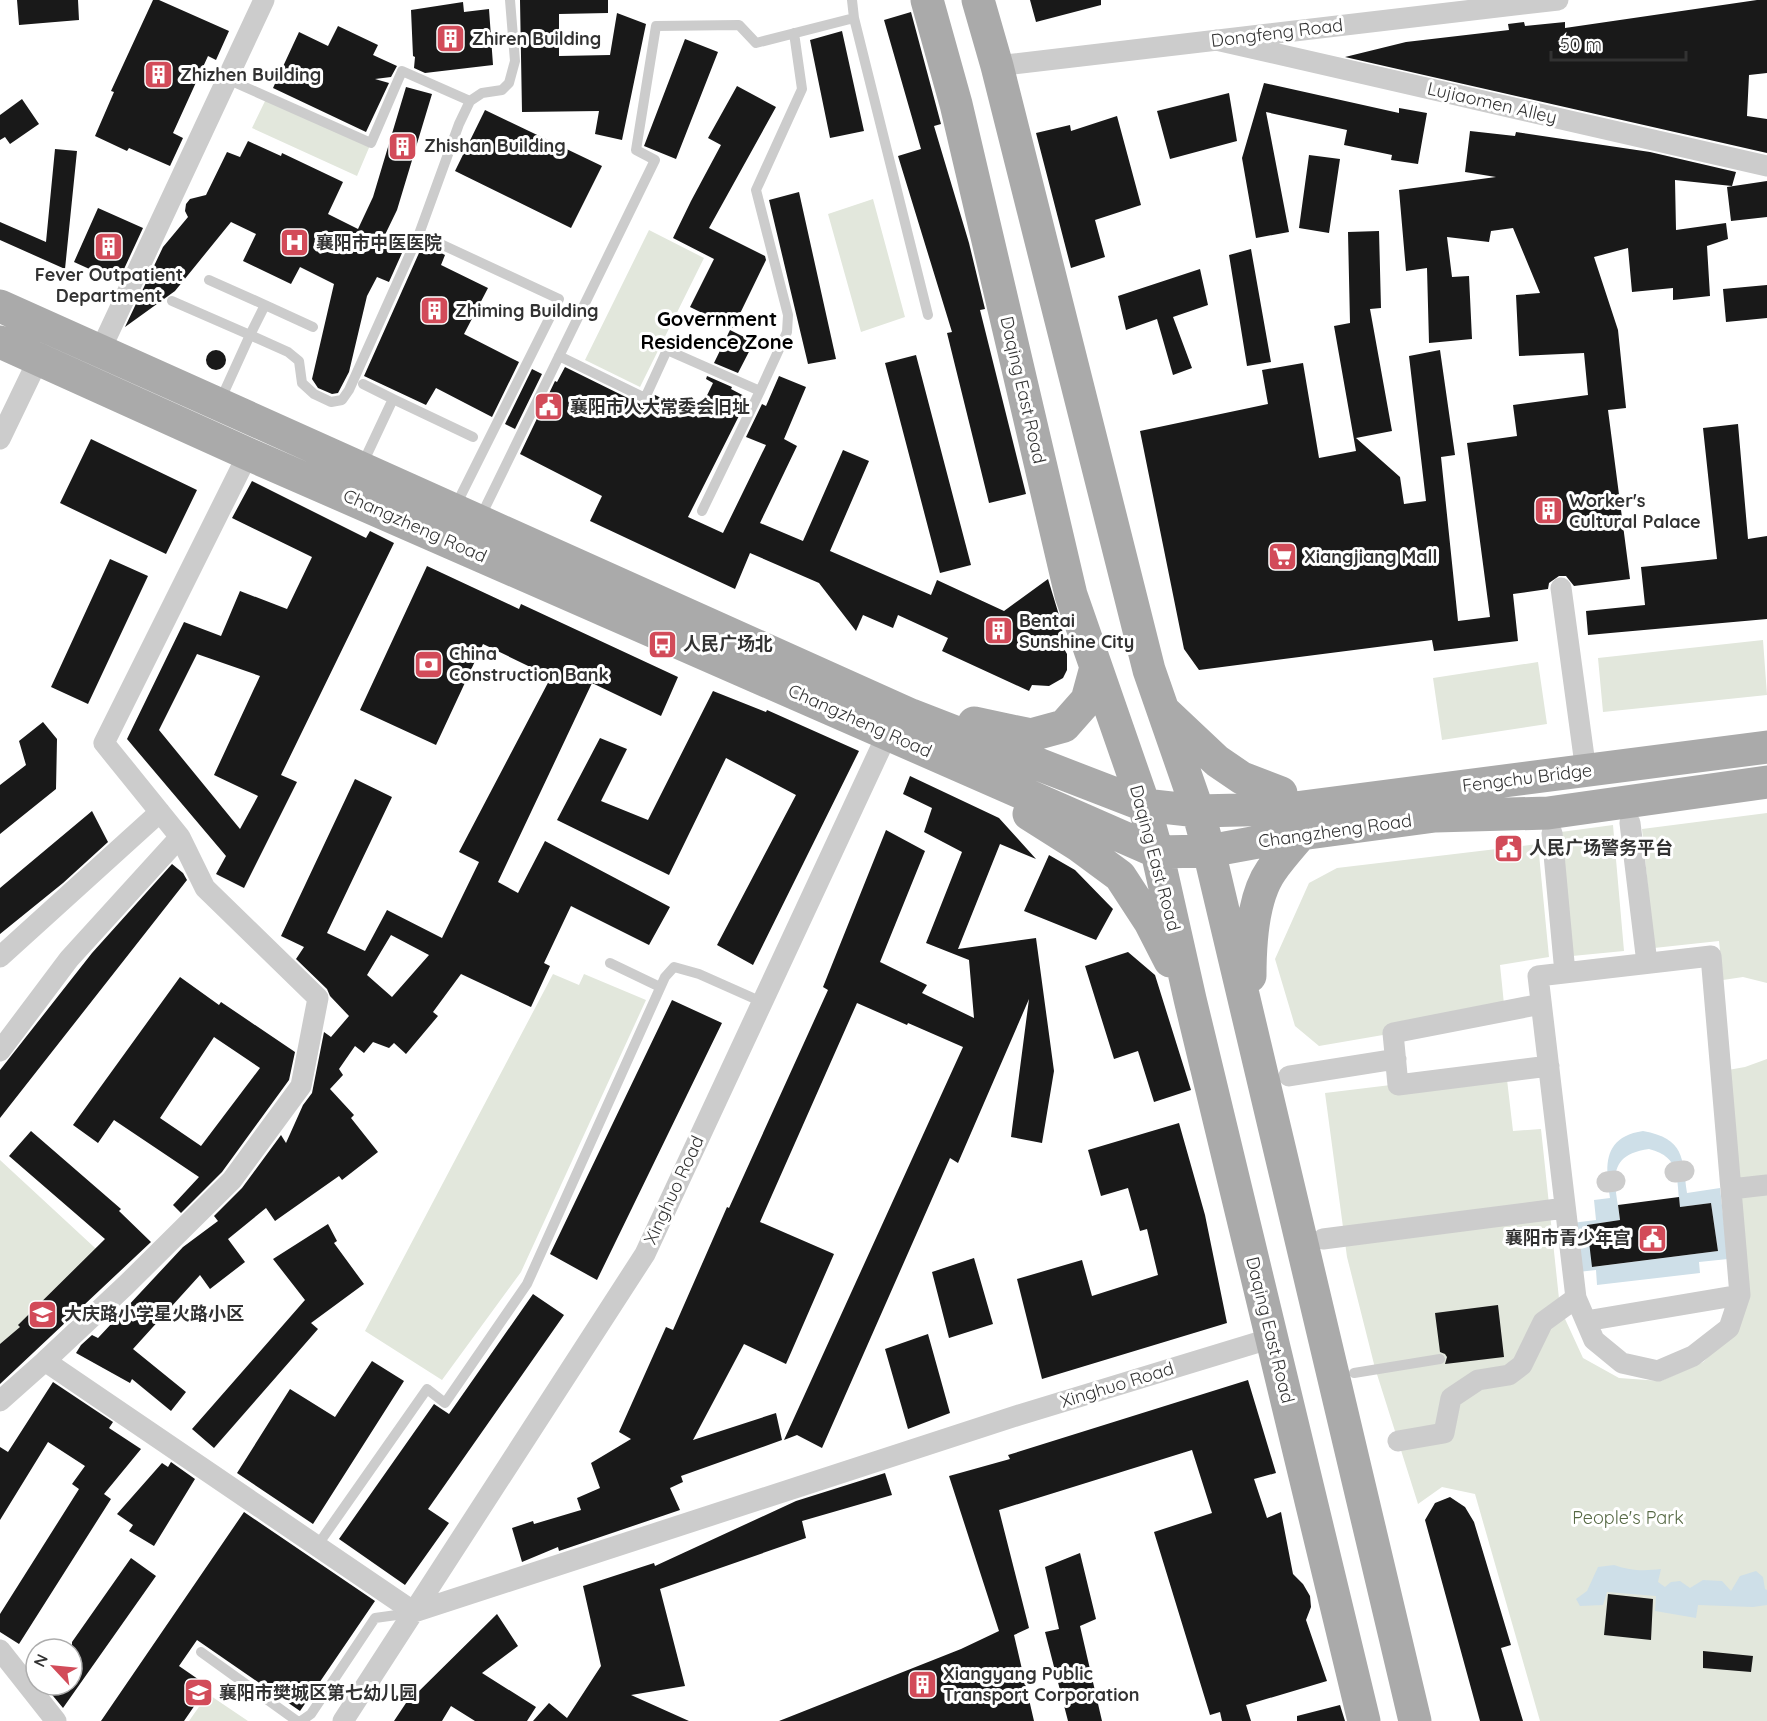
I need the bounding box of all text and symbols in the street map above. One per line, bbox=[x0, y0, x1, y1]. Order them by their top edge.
street label: Dongfeng Road bbox=[1210, 13, 1344, 52]
building icon: Zhiren Building bbox=[435, 23, 467, 55]
scale bar bbox=[1551, 24, 1686, 62]
place label: Zhiren Building bbox=[472, 27, 601, 50]
text: 50 m bbox=[1560, 33, 1602, 56]
building icon: Zhizhen Building bbox=[143, 59, 175, 91]
place label: Zhizhen Building bbox=[180, 63, 321, 86]
street label: Lujiaomen Alley bbox=[1425, 76, 1559, 129]
building icon: Zhishan Building bbox=[387, 130, 419, 162]
place label: Zhishan Building bbox=[424, 134, 566, 157]
hospital icon: 襄阳市中医医院 bbox=[279, 227, 311, 259]
building icon: Fever Outpatient Department bbox=[93, 230, 125, 262]
place label: 襄阳市中医医院 bbox=[316, 231, 442, 254]
place label: Fever Outpatient Department bbox=[35, 263, 183, 307]
building icon: Zhiming Building bbox=[418, 295, 450, 327]
place label: Zhiming Building bbox=[455, 299, 599, 322]
district label: Government Residence Zone bbox=[641, 306, 793, 354]
street label: Daqing East Road bbox=[995, 314, 1052, 466]
public building icon: 襄阳市人大常委会旧址 bbox=[533, 391, 565, 423]
place label: 襄阳市人大常委会旧址 bbox=[570, 395, 750, 418]
street label: Changzheng Road bbox=[340, 484, 491, 568]
place label: Worker's Cultural Palace bbox=[1569, 489, 1701, 533]
building icon: Worker's Cultural Palace bbox=[1532, 495, 1564, 527]
supermarket icon: Xiangjiang Mall bbox=[1267, 541, 1299, 573]
place label: Xiangjiang Mall bbox=[1304, 545, 1437, 568]
place label: Bentai Sunshine City bbox=[1019, 609, 1134, 653]
building icon: Bentai Sunshine City bbox=[982, 615, 1014, 647]
bus stop icon: 人民广场北 bbox=[646, 628, 678, 660]
place label: 人民广场北 bbox=[683, 632, 773, 655]
place label: China Construction Bank bbox=[449, 642, 609, 686]
bank icon: China Construction Bank bbox=[412, 648, 444, 680]
street label: Changzheng Road bbox=[785, 679, 936, 763]
street label: Fengchu Bridge bbox=[1461, 758, 1593, 797]
street label: Daqing East Road bbox=[1125, 782, 1186, 933]
street label: Changzheng Road bbox=[1257, 808, 1413, 853]
public building icon: 人民广场警务平台 bbox=[1492, 832, 1524, 864]
place label: 人民广场警务平台 bbox=[1529, 836, 1673, 859]
street label: Xinghuo Road bbox=[638, 1132, 709, 1248]
public building icon: 襄阳市青少年宫 bbox=[1636, 1222, 1668, 1254]
place label: 襄阳市青少年宫 bbox=[1505, 1226, 1631, 1249]
street label: Daqing East Road bbox=[1241, 1254, 1300, 1406]
school or university icon: 大庆路小学星火路小区 bbox=[27, 1298, 59, 1330]
place label: 大庆路小学星火路小区 bbox=[64, 1302, 244, 1325]
street label: Xinghuo Road bbox=[1057, 1356, 1176, 1413]
park label: People's Park bbox=[1572, 1506, 1684, 1529]
north arrow bbox=[24, 1637, 84, 1697]
text: N bbox=[29, 1651, 52, 1670]
place label: Xiangyang Public Transport Corporation bbox=[943, 1662, 1140, 1706]
building icon: Xiangyang Public Transport Corporation bbox=[906, 1668, 938, 1700]
school or university icon: 襄阳市樊城区第七幼儿园 bbox=[182, 1677, 214, 1709]
place label: 襄阳市樊城区第七幼儿园 bbox=[219, 1681, 417, 1704]

